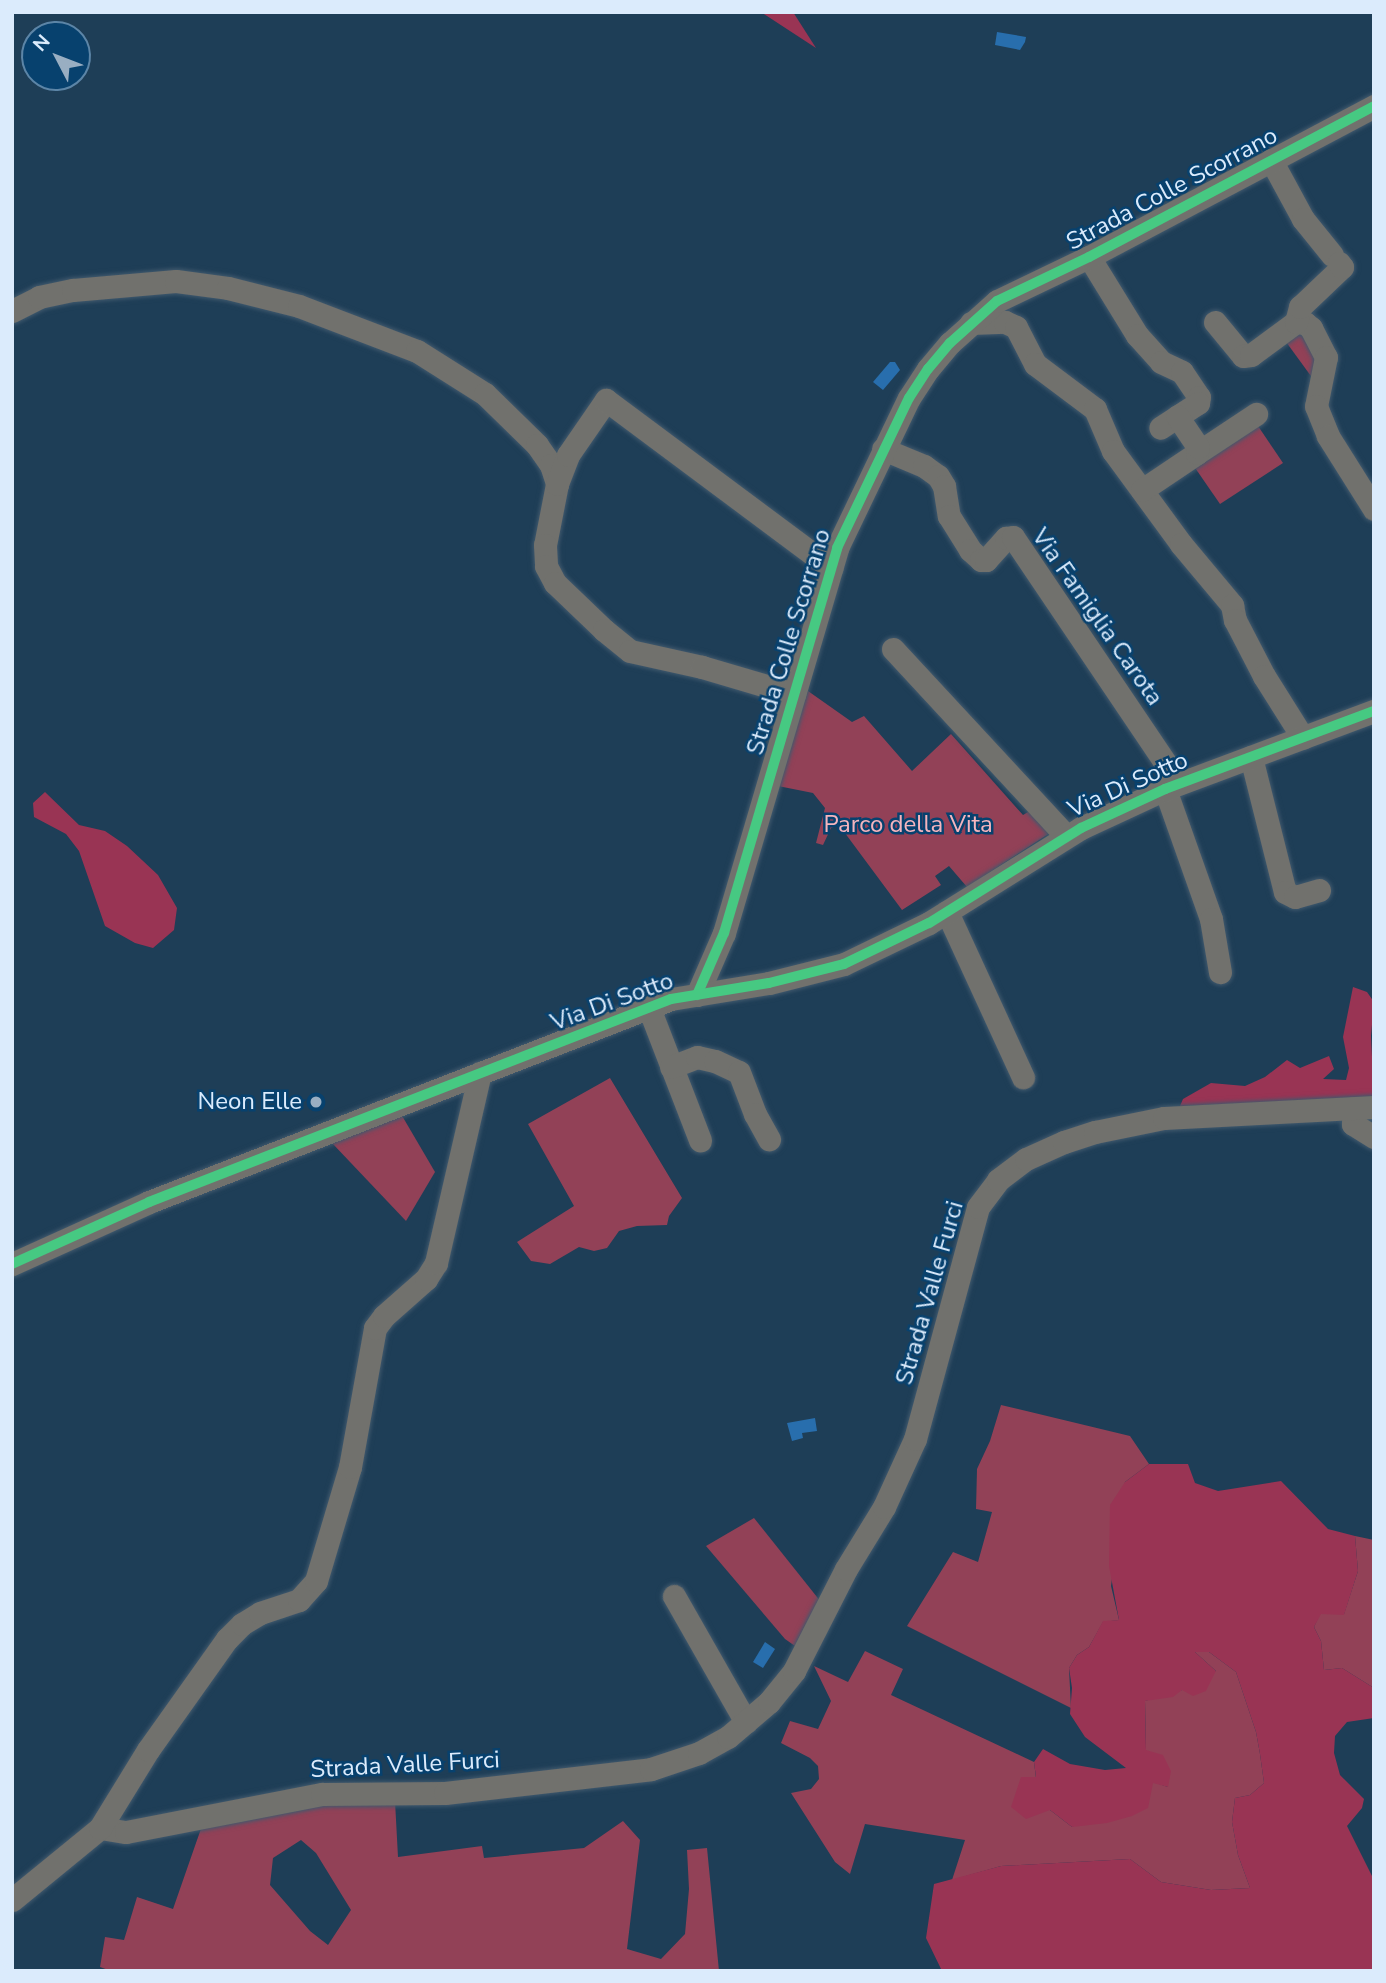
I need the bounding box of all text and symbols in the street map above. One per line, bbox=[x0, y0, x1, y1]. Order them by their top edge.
north arrow bbox=[21, 21, 91, 91]
text: N bbox=[27, 29, 56, 57]
street label: Strada Colle Scorrano bbox=[1062, 121, 1282, 257]
street label: Via Famiglia Carota bbox=[1025, 523, 1169, 711]
street label: Strada Colle Scorrano bbox=[741, 526, 837, 758]
street label: Via Di Sotto bbox=[1064, 746, 1192, 824]
park label: Parco della Vita bbox=[823, 811, 993, 839]
street label: Via Di Sotto bbox=[547, 967, 677, 1037]
place label: Neon Elle bbox=[197, 1088, 302, 1116]
marker: Neon Elle bbox=[308, 1094, 324, 1110]
street label: Strada Valle Furci bbox=[890, 1198, 970, 1388]
street label: Strada Valle Furci bbox=[310, 1746, 500, 1784]

